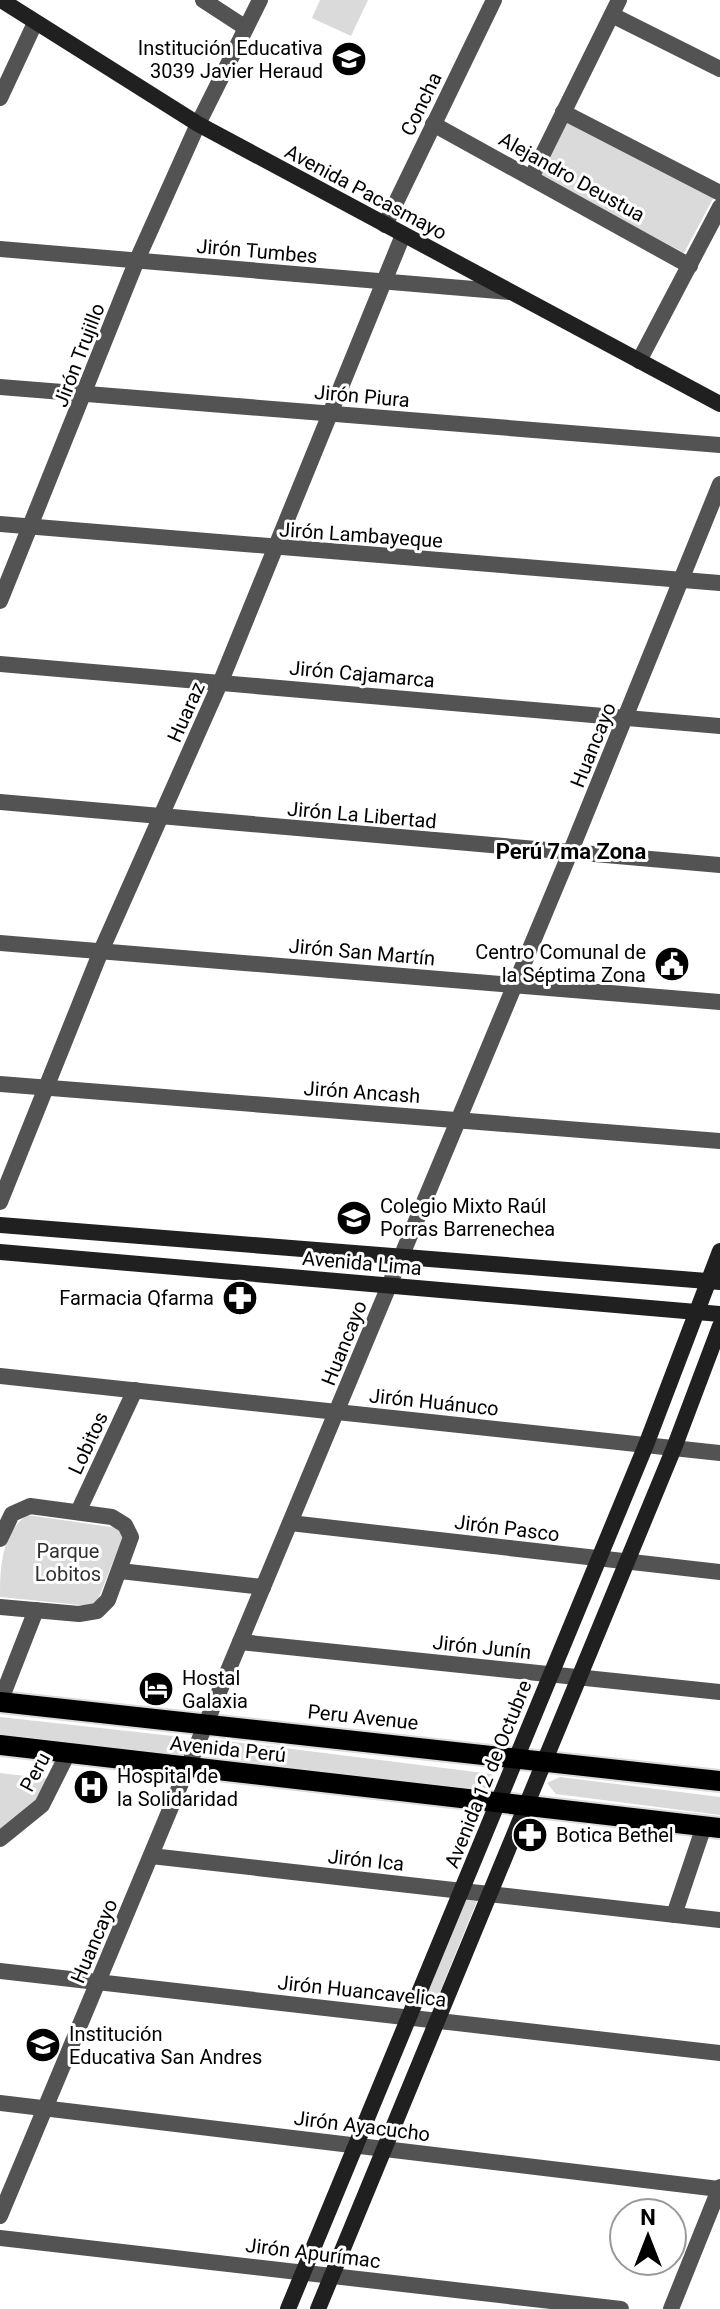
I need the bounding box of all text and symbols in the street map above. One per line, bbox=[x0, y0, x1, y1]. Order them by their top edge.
place label: Institución Educativa 3039 Javier Heraud bbox=[138, 36, 323, 83]
school or university icon: Institución Educativa 3039 Javier Heraud bbox=[330, 40, 368, 78]
street label: Concha bbox=[395, 68, 447, 140]
street label: Alejandro Deustua bbox=[495, 127, 649, 227]
street label: Avenida Pacasmayo bbox=[281, 139, 451, 245]
street label: Jirón Tumbes bbox=[196, 234, 318, 268]
street label: Jirón Trujillo bbox=[48, 300, 110, 410]
street label: Jirón Piura bbox=[313, 380, 411, 412]
street label: Jirón Lambayeque bbox=[278, 517, 444, 553]
street label: Jirón Cajamarca bbox=[288, 656, 436, 692]
street label: Huaraz bbox=[162, 678, 210, 746]
street label: Huancayo bbox=[565, 699, 621, 791]
street label: Jirón La Libertad bbox=[286, 797, 438, 833]
district label: Perú 7ma Zona bbox=[496, 839, 646, 864]
street label: Jirón San Martín bbox=[288, 934, 436, 970]
place label: Centro Comunal de la Séptima Zona bbox=[475, 940, 646, 987]
public building icon: Centro Comunal de la Séptima Zona bbox=[653, 945, 691, 983]
street label: Jirón Ancash bbox=[303, 1076, 421, 1108]
place label: Colegio Mixto Raúl Porras Barrenechea bbox=[380, 1194, 555, 1241]
school or university icon: Colegio Mixto Raúl Porras Barrenechea bbox=[335, 1199, 373, 1237]
street label: Avenida Lima bbox=[301, 1246, 423, 1280]
pharmacy icon: Farmacia Qfarma bbox=[221, 1279, 259, 1317]
place label: Farmacia Qfarma bbox=[59, 1286, 214, 1310]
street label: Huancayo bbox=[316, 1297, 372, 1389]
street label: Jirón Huánuco bbox=[368, 1383, 500, 1421]
street label: Lobitos bbox=[63, 1408, 113, 1478]
street label: Jirón Pasco bbox=[453, 1510, 561, 1546]
park label: Parque Lobitos bbox=[35, 1539, 101, 1586]
street label: Jirón Junín bbox=[432, 1630, 532, 1664]
place label: Hostal Galaxia bbox=[182, 1666, 248, 1713]
hotel icon: Hostal Galaxia bbox=[137, 1670, 175, 1708]
street label: Avenida 12 de Octubre bbox=[439, 1677, 537, 1871]
street label: Peru Avenue bbox=[306, 1699, 420, 1735]
street label: Avenida Perú bbox=[169, 1731, 287, 1767]
street label: Peru bbox=[15, 1748, 55, 1796]
place label: Hospital de la Solidaridad bbox=[117, 1764, 238, 1811]
hospital icon: Hospital de la Solidaridad bbox=[72, 1768, 110, 1806]
pharmacy icon: Botica Bethel bbox=[511, 1816, 549, 1854]
place label: Botica Bethel bbox=[556, 1823, 674, 1847]
street label: Jirón Ica bbox=[327, 1844, 405, 1876]
street label: Huancayo bbox=[66, 1895, 122, 1987]
street label: Jirón Huancavelica bbox=[276, 1970, 448, 2012]
place label: Institución Educativa San Andres bbox=[69, 2022, 262, 2069]
school or university icon: Institución Educativa San Andres bbox=[24, 2026, 62, 2064]
street label: Jirón Ayacucho bbox=[293, 2106, 431, 2146]
north arrow bbox=[608, 2197, 688, 2277]
text: N bbox=[640, 2205, 656, 2230]
street label: Jirón Apurímac bbox=[244, 2233, 382, 2273]

